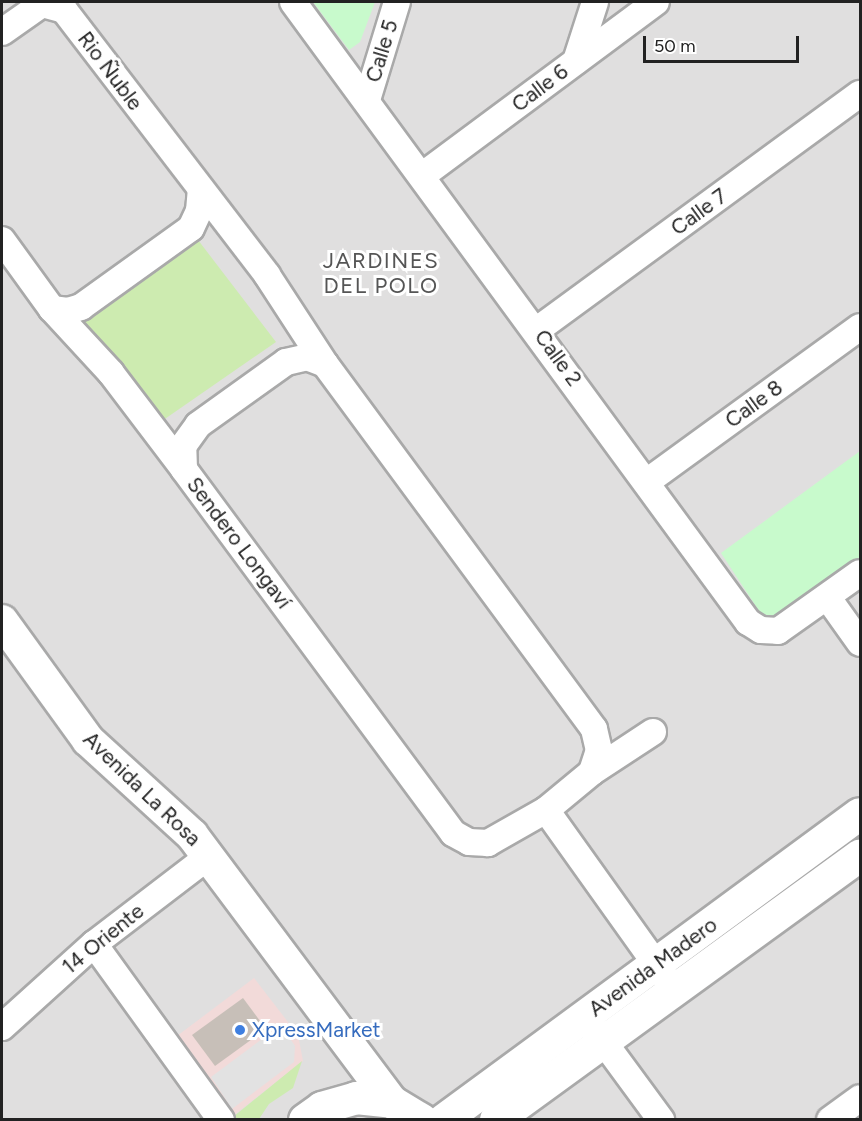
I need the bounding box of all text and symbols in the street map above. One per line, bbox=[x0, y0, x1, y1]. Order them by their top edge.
street label: Calle 5 bbox=[361, 17, 403, 85]
scale bar bbox=[646, 24, 802, 62]
street label: Rio Ñuble bbox=[72, 27, 148, 115]
text: 50 m bbox=[654, 35, 696, 57]
street label: Calle 6 bbox=[507, 59, 573, 117]
street label: Calle 7 bbox=[666, 183, 732, 241]
district label: JARDINES DEL POLO bbox=[323, 247, 439, 298]
street label: Calle 2 bbox=[529, 325, 587, 391]
street label: Calle 8 bbox=[720, 375, 788, 433]
street label: Sendero Longaví bbox=[181, 472, 297, 614]
street label: Avenida La Rosa bbox=[78, 727, 206, 851]
street label: 14 Oriente bbox=[57, 898, 149, 980]
street label: Avenida Madero bbox=[584, 912, 722, 1022]
place label: XpressMarket bbox=[252, 1017, 380, 1043]
marker: XpressMarket bbox=[233, 1023, 247, 1037]

